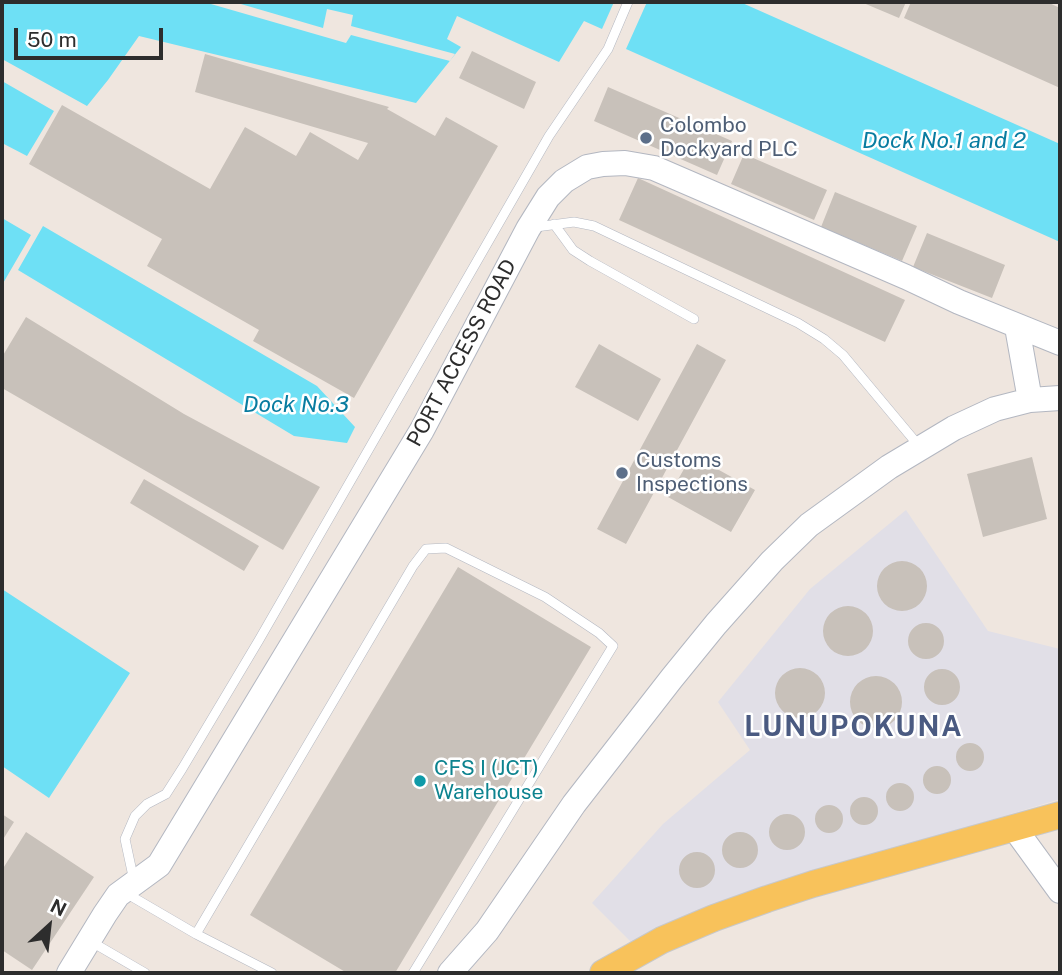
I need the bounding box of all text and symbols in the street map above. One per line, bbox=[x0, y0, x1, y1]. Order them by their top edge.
scale bar bbox=[18, 14, 166, 58]
text: 50 m bbox=[27, 27, 77, 52]
place label: Colombo Dockyard PLC bbox=[660, 113, 798, 163]
water label: Dock No.1 and 2 bbox=[862, 127, 1026, 155]
marker: Colombo Dockyard PLC bbox=[638, 130, 654, 146]
street label: PORT ACCESS ROAD bbox=[402, 255, 522, 451]
water label: Dock No.3 bbox=[243, 391, 349, 419]
place label: Customs Inspections bbox=[636, 448, 748, 498]
marker: Customs Inspections bbox=[614, 465, 630, 481]
district label: LUNUPOKUNA bbox=[746, 710, 962, 744]
place label: CFS I (JCT) Warehouse bbox=[434, 756, 543, 806]
marker: CFS I (JCT) Warehouse bbox=[412, 773, 428, 789]
north arrow bbox=[14, 891, 84, 961]
text: N bbox=[47, 894, 70, 920]

